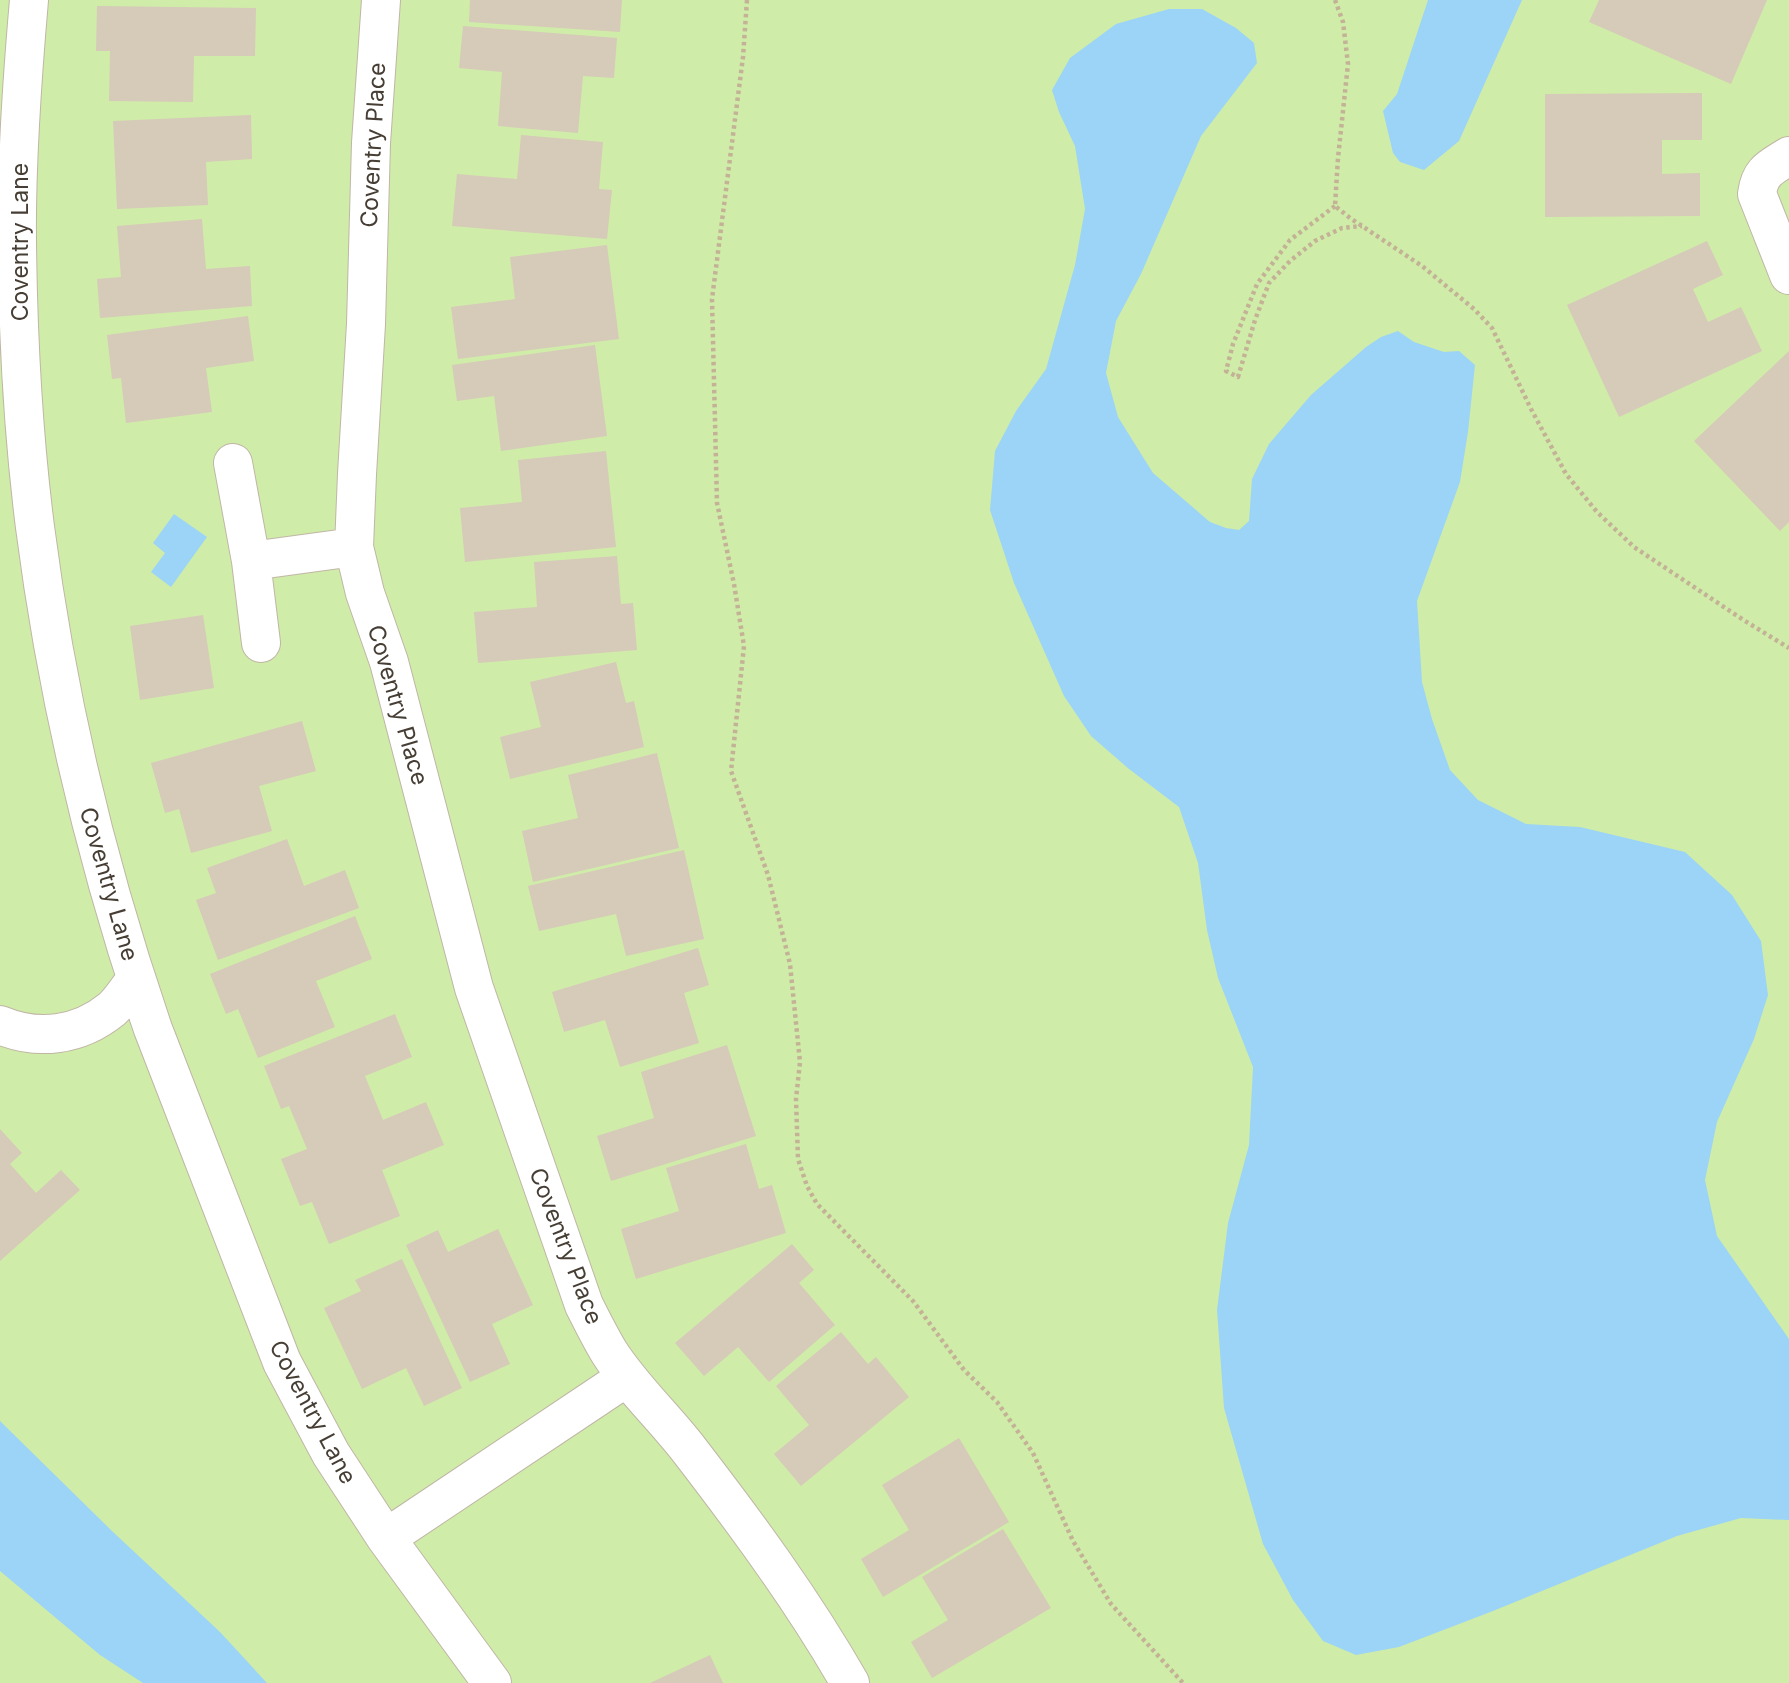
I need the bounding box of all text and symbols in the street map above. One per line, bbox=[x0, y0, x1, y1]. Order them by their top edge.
street label: Coventry Place bbox=[355, 62, 391, 228]
street label: Coventry Lane bbox=[6, 163, 34, 321]
street label: Coventry Place bbox=[362, 622, 434, 788]
street label: Coventry Lane bbox=[74, 804, 144, 964]
street label: Coventry Place bbox=[523, 1164, 609, 1328]
street label: Coventry Lane bbox=[263, 1335, 363, 1489]

